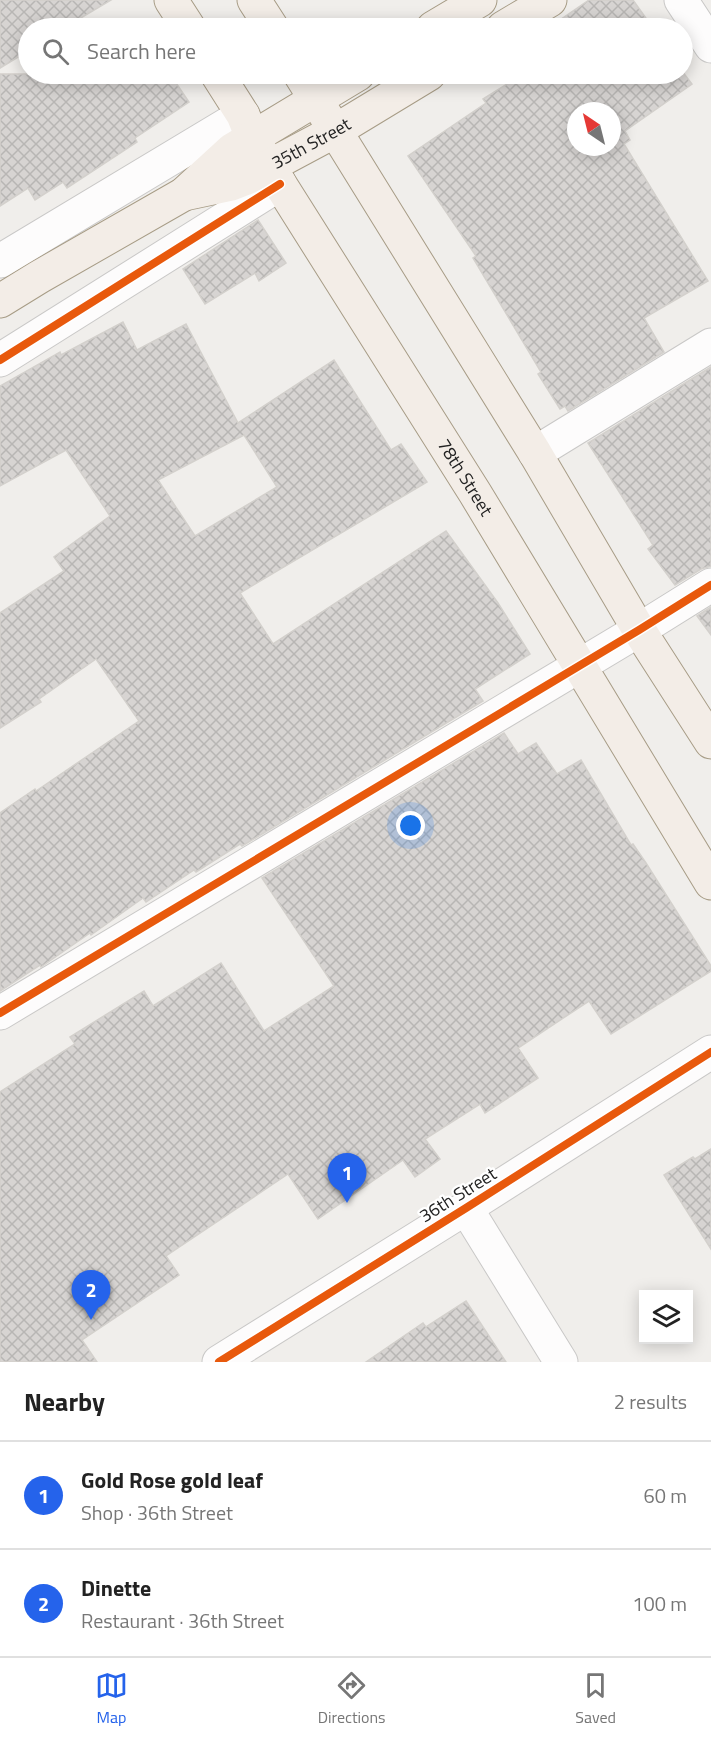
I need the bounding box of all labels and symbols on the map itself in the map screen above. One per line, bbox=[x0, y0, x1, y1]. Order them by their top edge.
north arrow bbox=[567, 102, 621, 156]
street label: 35th Street bbox=[266, 110, 356, 176]
street label: 78th Street bbox=[431, 433, 500, 522]
your location bbox=[396, 811, 425, 840]
pin: 1 bbox=[328, 1154, 366, 1203]
street label: 36th Street bbox=[414, 1160, 502, 1229]
pin: 2 bbox=[72, 1270, 110, 1320]

